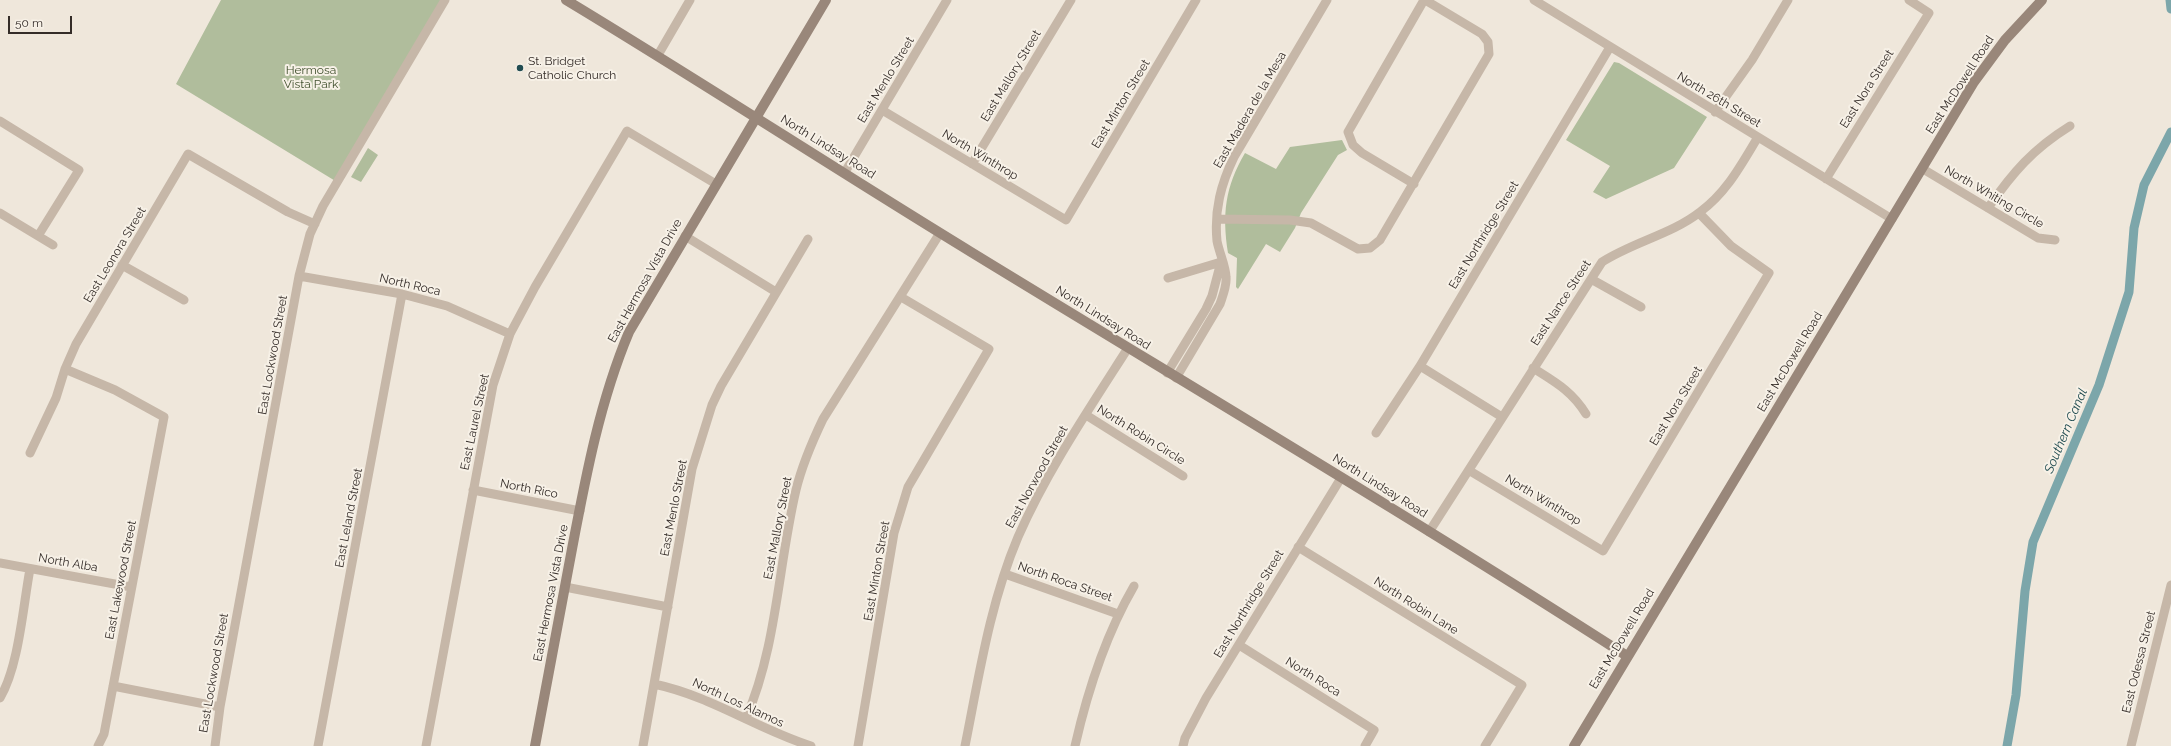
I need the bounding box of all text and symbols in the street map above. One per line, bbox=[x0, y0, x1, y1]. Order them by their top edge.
scale bar bbox=[10, 8, 74, 34]
text: 50 m bbox=[15, 16, 43, 30]
street label: East Mallory Street bbox=[978, 28, 1044, 124]
street label: East McDowell Road bbox=[1923, 33, 1997, 137]
street label: East Menlo Street bbox=[855, 34, 917, 126]
street label: East Nora Street bbox=[1837, 47, 1897, 131]
street label: East Madera de la Mesa bbox=[1211, 49, 1289, 171]
place label: St. Bridget Catholic Church bbox=[528, 54, 616, 82]
street label: East Minton Street bbox=[1089, 57, 1153, 151]
park label: Hermosa Vista Park bbox=[284, 63, 338, 91]
marker: St. Bridget Catholic Church bbox=[515, 63, 525, 73]
street label: North 26th Street bbox=[1674, 69, 1764, 131]
street label: North Lindsay Road bbox=[778, 112, 878, 182]
street label: North Winthrop bbox=[939, 127, 1021, 183]
street label: North Whiting Circle bbox=[1942, 163, 2046, 231]
street label: East Northridge Street bbox=[1446, 178, 1522, 292]
street label: East Leonora Street bbox=[81, 205, 149, 305]
street label: East Hermosa Vista Drive bbox=[605, 217, 685, 345]
street label: East Nance Street bbox=[1528, 257, 1594, 349]
street label: North Roca bbox=[378, 271, 442, 299]
street label: North Lindsay Road bbox=[1053, 283, 1153, 353]
street label: East Lockwood Street bbox=[255, 294, 291, 416]
street label: East McDowell Road bbox=[1754, 309, 1826, 415]
street label: East Nora Street bbox=[1647, 364, 1705, 448]
street label: East Laurel Street bbox=[458, 373, 492, 471]
water label: Southern Canal bbox=[2041, 386, 2091, 476]
street label: North Robin Circle bbox=[1094, 402, 1188, 468]
street label: East Norwood Street bbox=[1003, 423, 1071, 531]
street label: North Lindsay Road bbox=[1330, 451, 1430, 521]
street label: East Menlo Street bbox=[658, 459, 690, 557]
street label: East Leland Street bbox=[332, 467, 366, 569]
street label: North Winthrop bbox=[1502, 472, 1584, 528]
street label: East Mallory Street bbox=[761, 475, 795, 581]
street label: North Rico bbox=[499, 476, 559, 502]
street label: East Lakewood Street bbox=[102, 519, 140, 641]
street label: East Minton Street bbox=[861, 520, 893, 622]
street label: East Hermosa Vista Drive bbox=[531, 523, 571, 663]
street label: East Northridge Street bbox=[1211, 547, 1287, 661]
street label: North Alba bbox=[37, 551, 99, 575]
street label: North Roca Street bbox=[1016, 559, 1114, 605]
street label: North Robin Lane bbox=[1371, 574, 1461, 638]
street label: East McDowell Road bbox=[1586, 586, 1658, 692]
street label: East Odessa Street bbox=[2119, 609, 2159, 715]
street label: East Lockwood Street bbox=[196, 612, 232, 734]
street label: North Roca bbox=[1283, 654, 1343, 700]
street label: North Los Alamos bbox=[690, 675, 786, 731]

